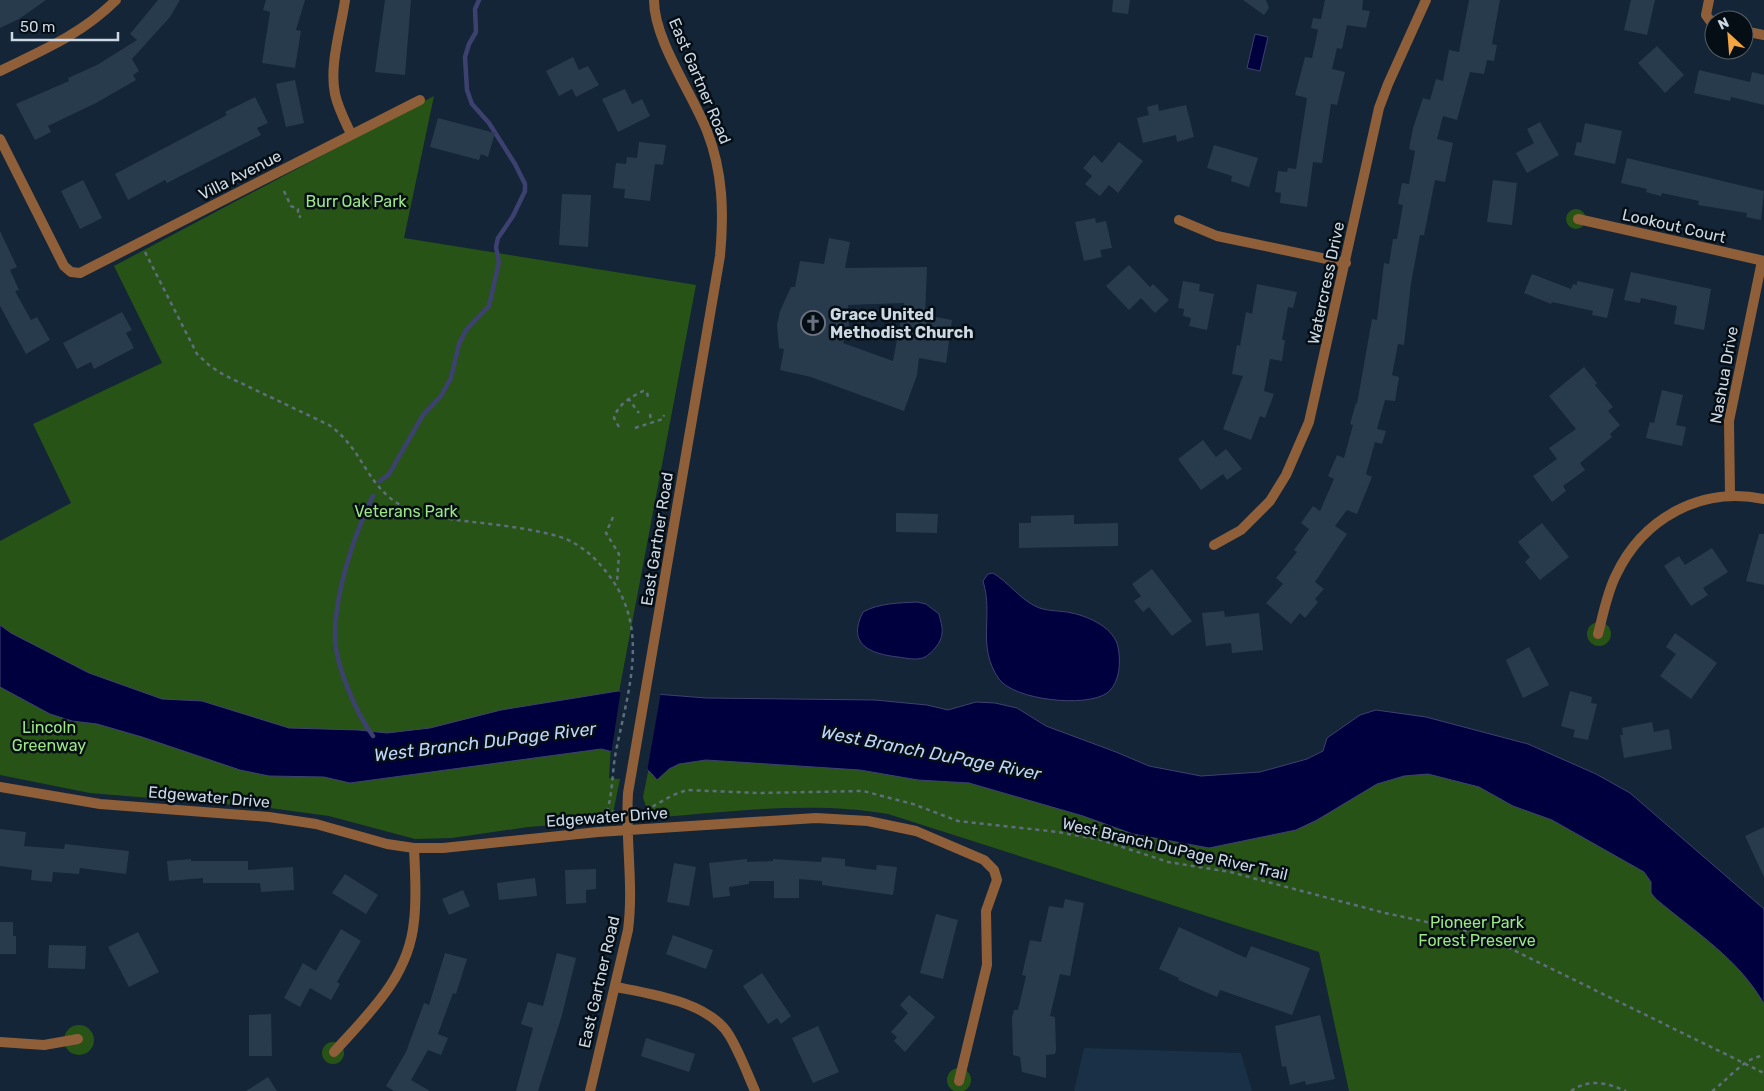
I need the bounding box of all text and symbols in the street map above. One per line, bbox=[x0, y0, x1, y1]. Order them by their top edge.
scale bar bbox=[12, 10, 119, 42]
north arrow bbox=[1704, 10, 1754, 60]
text: N bbox=[1715, 14, 1732, 34]
street label: East Gartner Road bbox=[665, 15, 735, 147]
text: 50 m bbox=[20, 18, 55, 36]
street label: Villa Avenue bbox=[195, 146, 285, 204]
park label: Burr Oak Park bbox=[305, 192, 407, 211]
street label: Lookout Court bbox=[1620, 205, 1728, 247]
street label: Watercress Drive bbox=[1304, 220, 1348, 346]
place label: Grace United Methodist Church bbox=[830, 305, 974, 342]
church icon: Grace United Methodist Church bbox=[800, 310, 826, 336]
street label: Nashua Drive bbox=[1706, 325, 1742, 425]
street label: East Gartner Road bbox=[637, 471, 677, 607]
park label: Veterans Park bbox=[354, 502, 459, 521]
water label: West Branch DuPage River bbox=[373, 717, 598, 767]
park label: Lincoln Greenway bbox=[12, 718, 86, 755]
water label: West Branch DuPage River bbox=[819, 721, 1044, 785]
street label: Edgewater Drive bbox=[147, 782, 271, 812]
street label: Edgewater Drive bbox=[545, 803, 669, 831]
street label: West Branch DuPage River Trail bbox=[1060, 814, 1290, 884]
park label: Pioneer Park Forest Preserve bbox=[1418, 913, 1536, 950]
street label: East Gartner Road bbox=[575, 914, 623, 1050]

